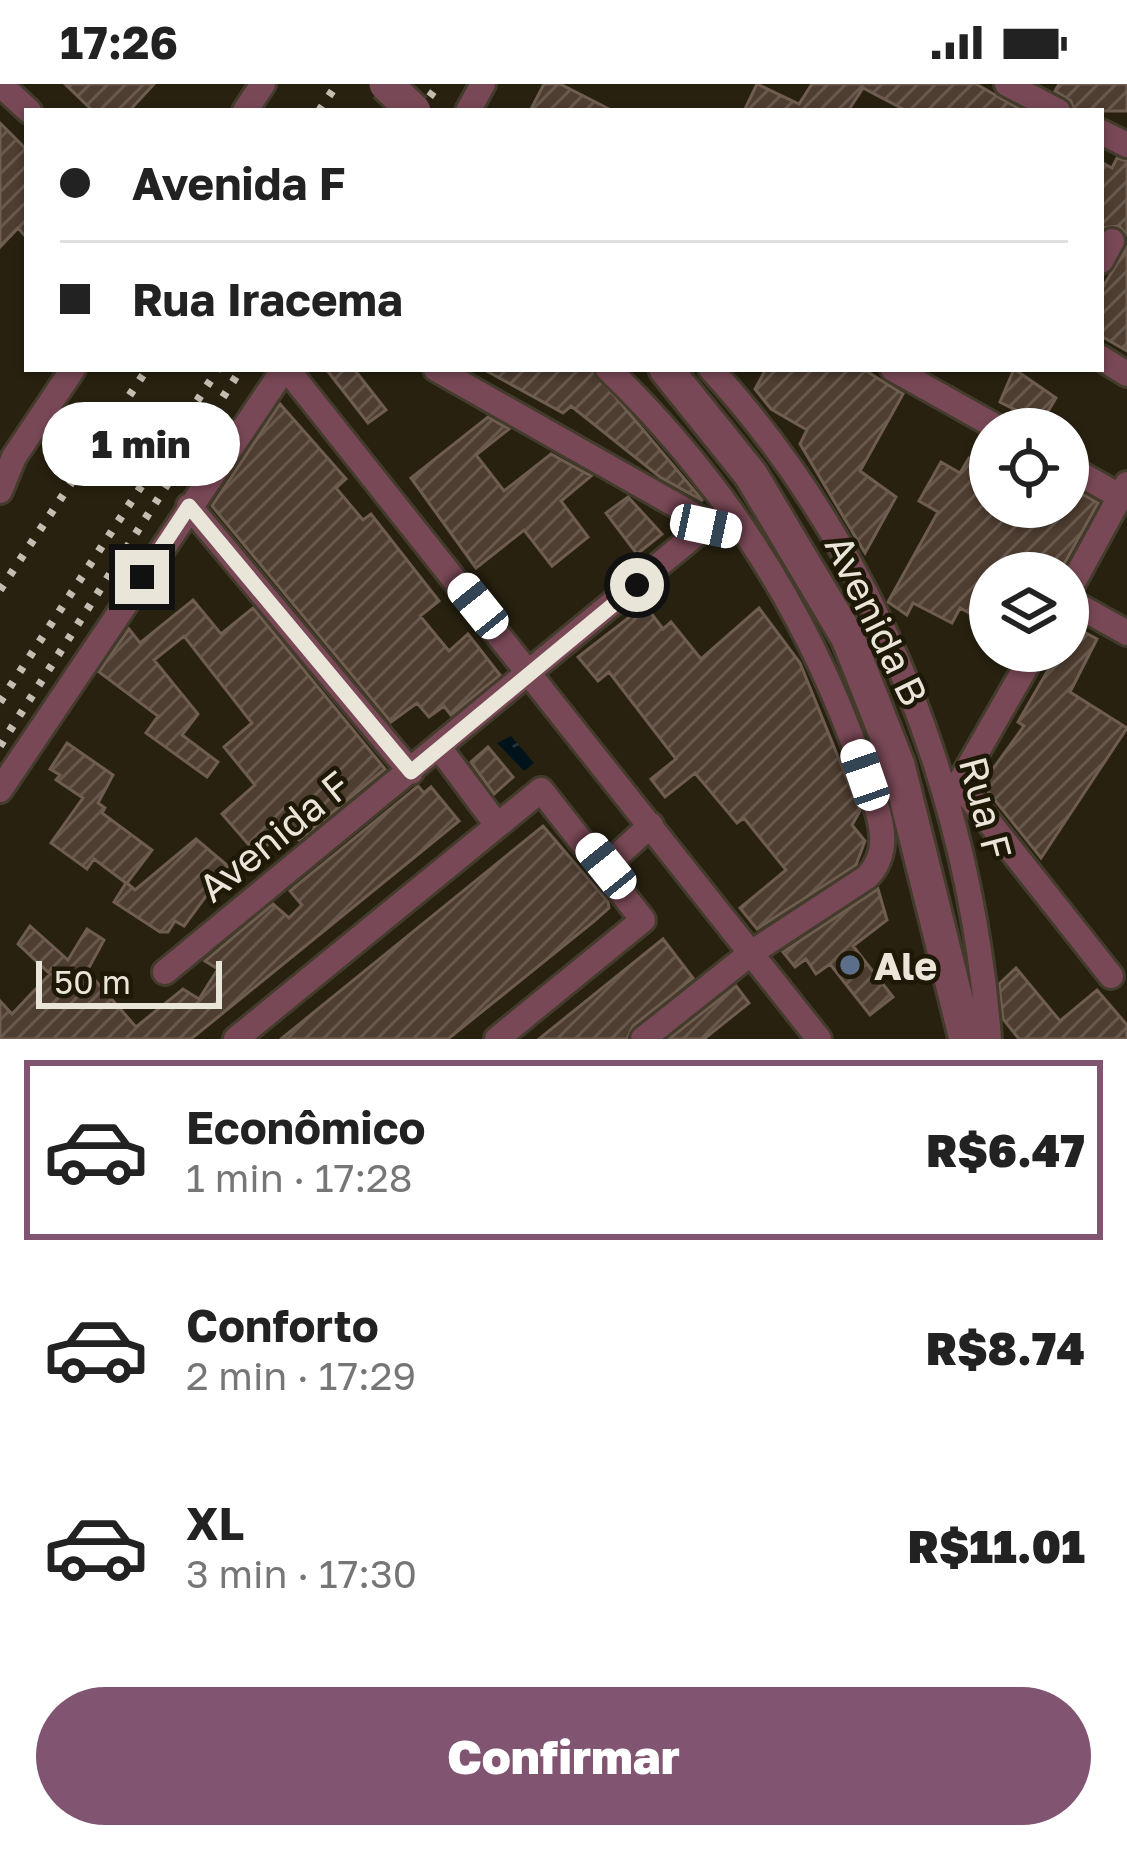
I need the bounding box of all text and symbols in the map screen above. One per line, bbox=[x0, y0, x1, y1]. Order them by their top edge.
text: 17:26 bbox=[60, 15, 178, 69]
text: Avenida F bbox=[132, 156, 346, 210]
text: Rua Iracema bbox=[132, 272, 403, 326]
callout: 1 min bbox=[43, 403, 241, 487]
map controls bbox=[969, 408, 1089, 672]
button: locate bbox=[969, 408, 1089, 528]
text: 1 min bbox=[91, 420, 191, 467]
car bbox=[667, 501, 745, 551]
street label: Avenida B bbox=[816, 527, 938, 713]
route end bbox=[115, 550, 169, 604]
button: layers bbox=[969, 552, 1089, 672]
route start bbox=[610, 558, 664, 612]
car bbox=[441, 567, 515, 645]
car bbox=[836, 735, 894, 815]
street label: Rua F bbox=[950, 752, 1022, 864]
street label: Avenida F bbox=[189, 761, 359, 911]
car bbox=[569, 827, 643, 905]
place label: Ale bbox=[874, 942, 937, 989]
marker: Ale bbox=[837, 952, 863, 978]
scale bar bbox=[36, 955, 222, 1008]
text: 50 m bbox=[54, 962, 131, 1001]
icon: car bbox=[42, 1096, 150, 1204]
text: Econômico bbox=[186, 1100, 426, 1154]
text: R$6.47 bbox=[926, 1123, 1085, 1177]
text: 1 min · 17:28 bbox=[186, 1154, 413, 1201]
icon: car bbox=[42, 1294, 150, 1402]
text: Conforto bbox=[186, 1298, 379, 1352]
text: R$8.74 bbox=[926, 1321, 1085, 1375]
text: 2 min · 17:29 bbox=[186, 1352, 416, 1399]
icon: car bbox=[42, 1492, 150, 1600]
text: XL bbox=[186, 1496, 244, 1550]
text: R$11.01 bbox=[908, 1519, 1085, 1573]
text: 3 min · 17:30 bbox=[186, 1550, 417, 1597]
button: Confirmar bbox=[36, 1687, 1091, 1825]

